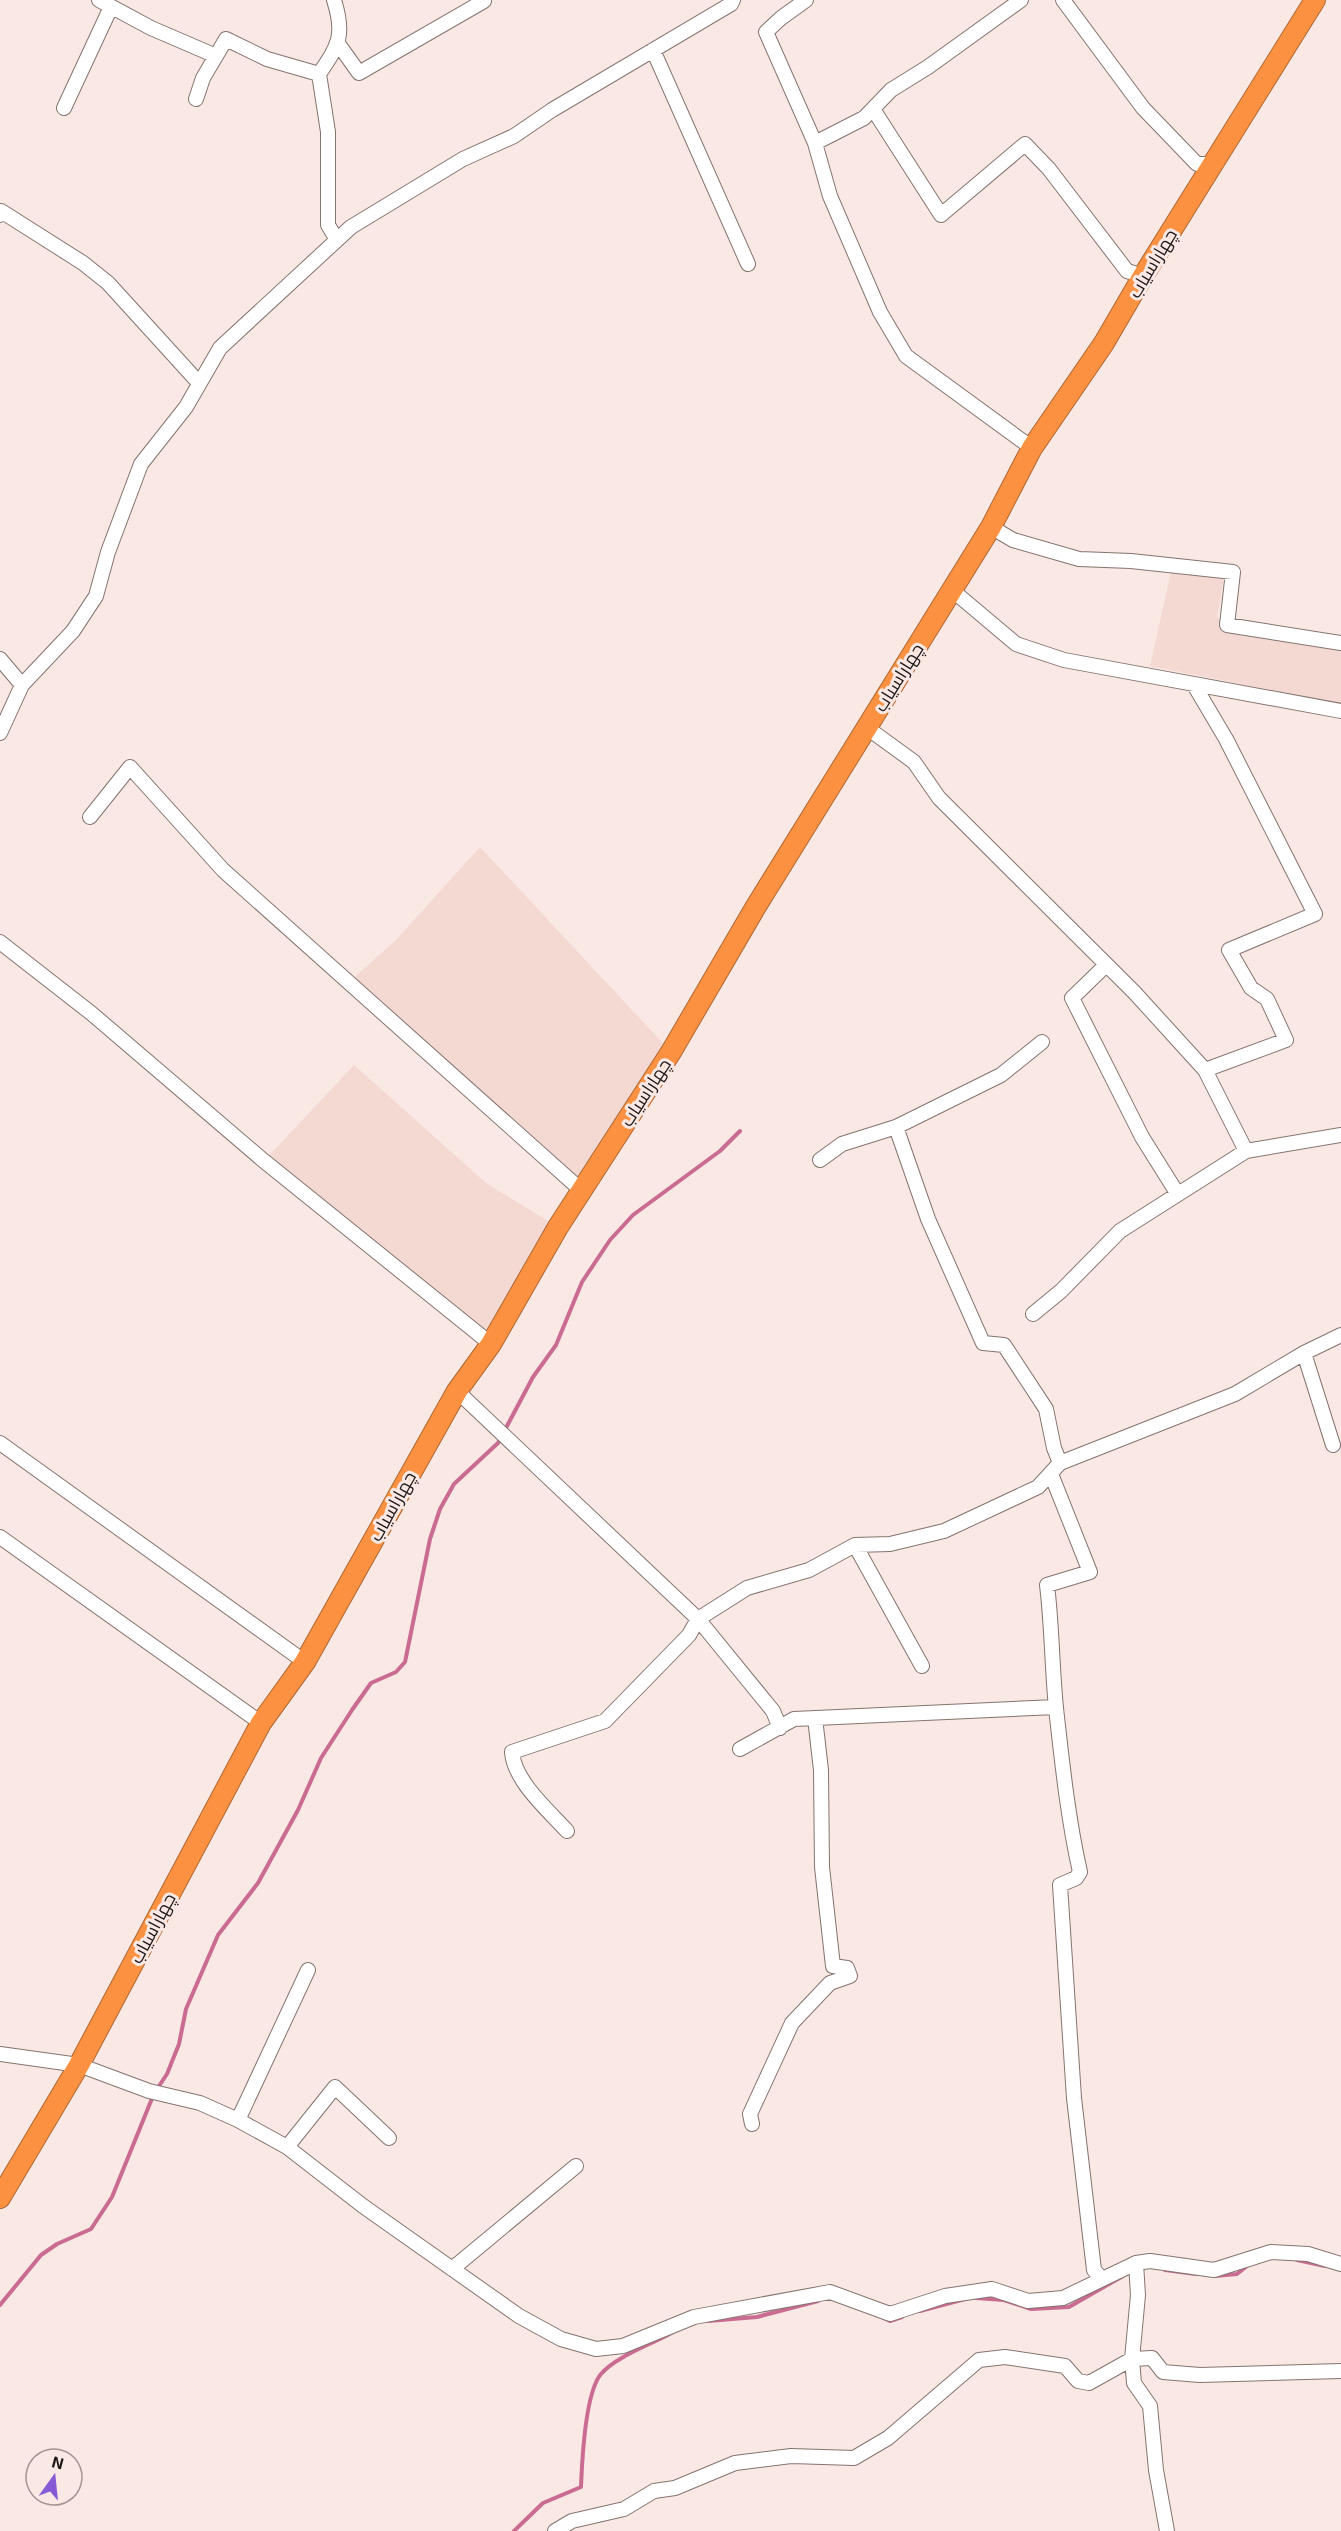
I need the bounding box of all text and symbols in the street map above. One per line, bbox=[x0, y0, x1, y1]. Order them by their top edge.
street label: چهاراسیاب bbox=[1123, 225, 1183, 302]
street label: چهاراسیاب bbox=[868, 639, 929, 716]
street label: چهاراسیاب bbox=[615, 1054, 677, 1131]
street label: چهاراسیاب bbox=[364, 1467, 422, 1546]
street label: چهاراسیاب bbox=[124, 1889, 181, 1968]
north arrow bbox=[24, 2447, 84, 2507]
text: N bbox=[50, 2451, 66, 2473]

